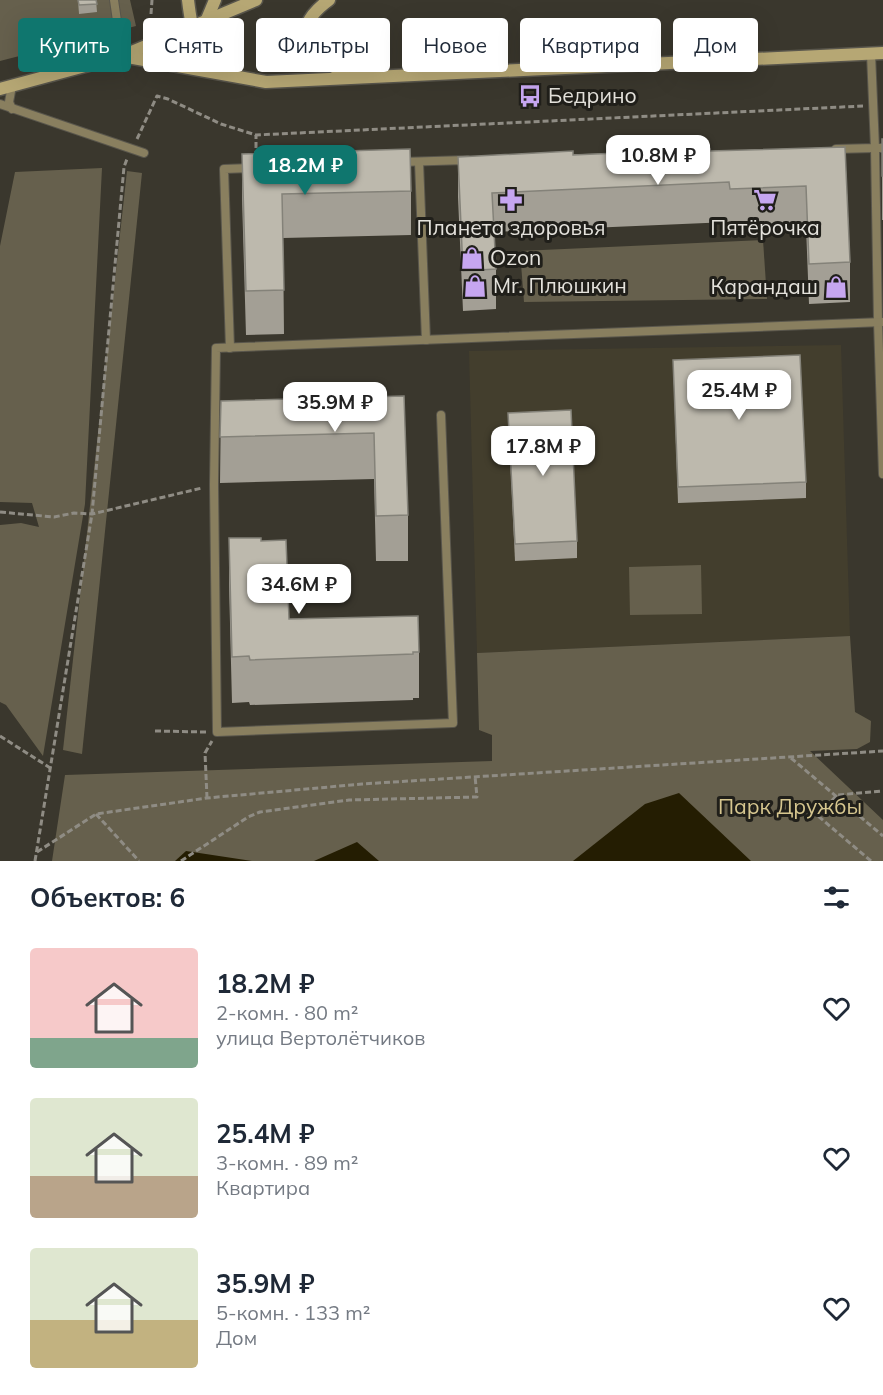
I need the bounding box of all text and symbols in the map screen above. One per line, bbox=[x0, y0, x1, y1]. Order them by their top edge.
chip: Купить bbox=[18, 18, 131, 72]
chip: Снять bbox=[143, 18, 244, 72]
chip: Фильтры bbox=[256, 18, 390, 72]
chip: Новое bbox=[402, 18, 508, 72]
chip: Квартира bbox=[520, 18, 661, 72]
chip: Дом bbox=[673, 18, 758, 72]
place label: Бедрино bbox=[548, 82, 637, 108]
bus stop icon: Бедрино bbox=[517, 83, 543, 109]
pin: 10.8M ₽ bbox=[603, 135, 713, 186]
text: 10.8M ₽ bbox=[620, 142, 696, 167]
pin: 18.2M ₽ bbox=[250, 145, 360, 196]
text: 18.2M ₽ bbox=[267, 152, 343, 177]
pharmacy icon: Планета здоровья bbox=[498, 187, 524, 213]
supermarket icon: Пятёрочка bbox=[752, 187, 778, 213]
place label: Планета здоровья bbox=[416, 214, 606, 240]
place label: Пятёрочка bbox=[710, 214, 820, 240]
place label: Ozon bbox=[490, 244, 541, 270]
shop icon: Ozon bbox=[459, 245, 485, 271]
place label: Mr. Плюшкин bbox=[493, 272, 627, 298]
shop icon: Mr. Плюшкин bbox=[462, 273, 488, 299]
place label: Карандаш bbox=[710, 273, 818, 299]
shop icon: Карандаш bbox=[823, 274, 849, 300]
pin: 25.4M ₽ bbox=[684, 370, 794, 421]
text: 25.4M ₽ bbox=[701, 377, 777, 402]
pin: 35.9M ₽ bbox=[280, 382, 390, 433]
text: 35.9M ₽ bbox=[297, 389, 373, 414]
pin: 17.8M ₽ bbox=[488, 426, 598, 477]
text: 17.8M ₽ bbox=[505, 433, 581, 458]
pin: 34.6M ₽ bbox=[244, 564, 354, 615]
text: 34.6M ₽ bbox=[261, 571, 337, 596]
park label: Парк Дружбы bbox=[718, 793, 862, 819]
text: Объектов: 6 bbox=[30, 881, 185, 914]
icon: filters bbox=[820, 881, 853, 914]
text: 18.2M ₽ bbox=[216, 967, 315, 1000]
icon: home bbox=[78, 972, 150, 1044]
icon: heart bbox=[820, 992, 853, 1025]
text: 2-комн. · 80 m² bbox=[216, 1000, 358, 1025]
text: улица Вертолётчиков bbox=[216, 1025, 425, 1050]
text: 25.4M ₽ bbox=[216, 1117, 315, 1150]
icon: home bbox=[78, 1122, 150, 1194]
icon: heart bbox=[820, 1142, 853, 1175]
text: 3-комн. · 89 m² bbox=[216, 1150, 358, 1175]
text: Квартира bbox=[216, 1175, 310, 1200]
text: 35.9M ₽ bbox=[216, 1267, 315, 1300]
icon: home bbox=[78, 1272, 150, 1344]
icon: heart bbox=[820, 1292, 853, 1325]
text: 5-комн. · 133 m² bbox=[216, 1300, 370, 1325]
text: Дом bbox=[216, 1325, 257, 1350]

